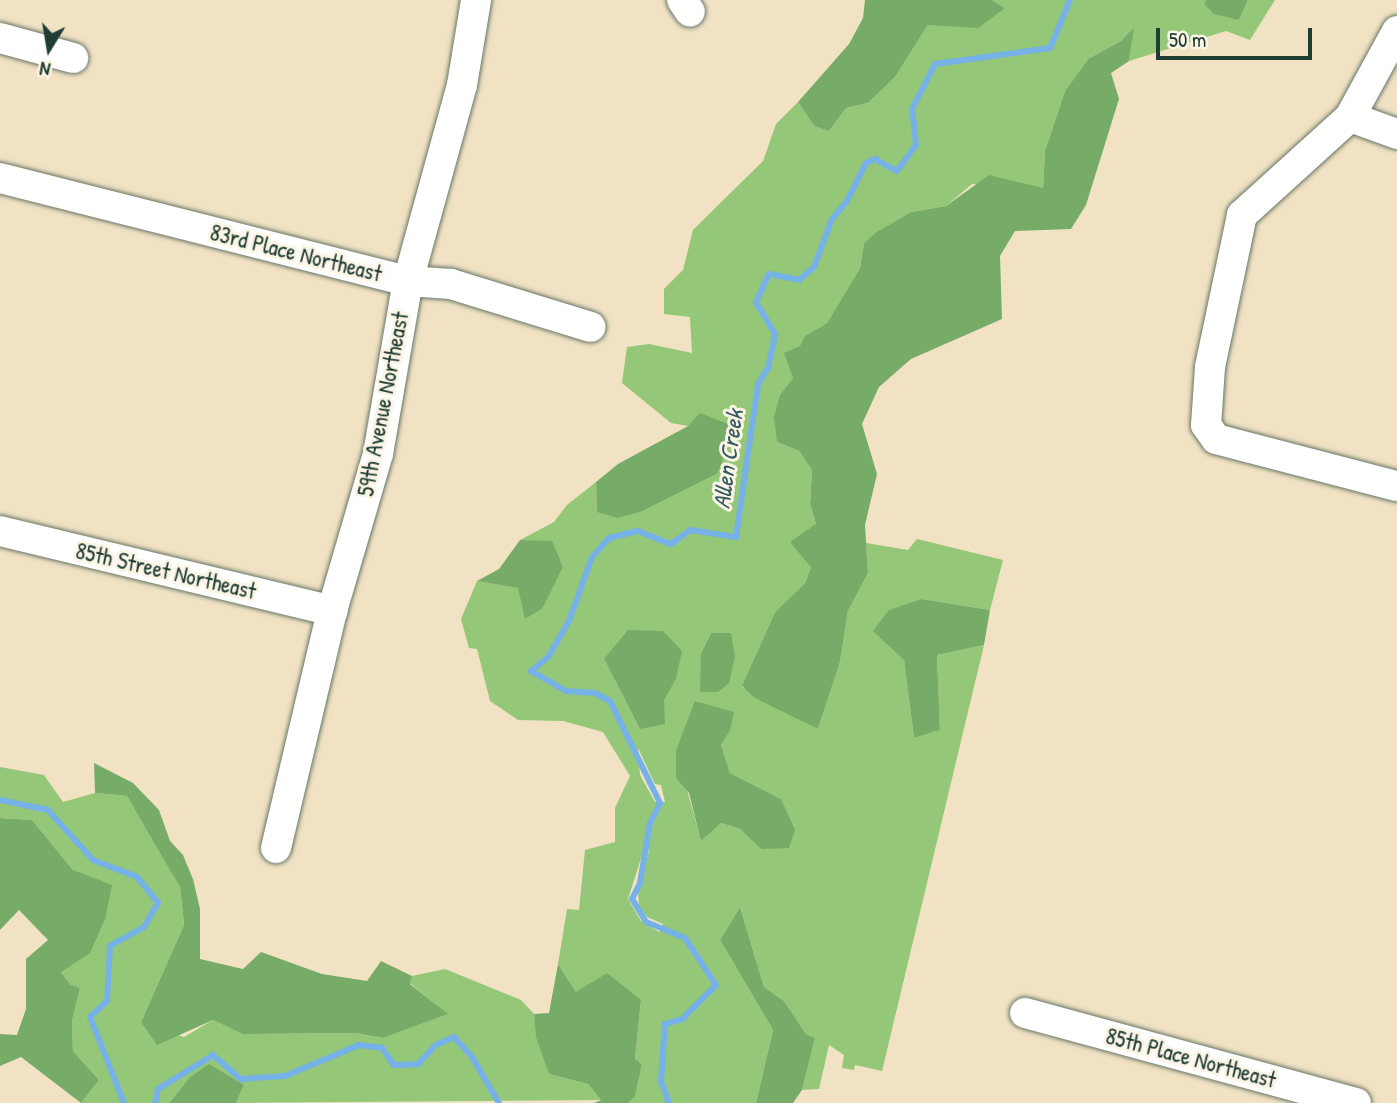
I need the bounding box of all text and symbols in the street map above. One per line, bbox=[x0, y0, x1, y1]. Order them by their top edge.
north arrow bbox=[14, 14, 84, 84]
scale bar bbox=[1159, 14, 1315, 58]
text: 50 m bbox=[1169, 25, 1206, 54]
text: N bbox=[38, 56, 52, 83]
street label: 83rd Place Northeast bbox=[207, 218, 385, 288]
street label: 59th Avenue Northeast bbox=[352, 309, 414, 499]
water label: Allen Creek bbox=[707, 408, 749, 510]
street label: 85th Street Northeast bbox=[73, 537, 259, 605]
street label: 85th Place Northeast bbox=[1103, 1022, 1279, 1094]

